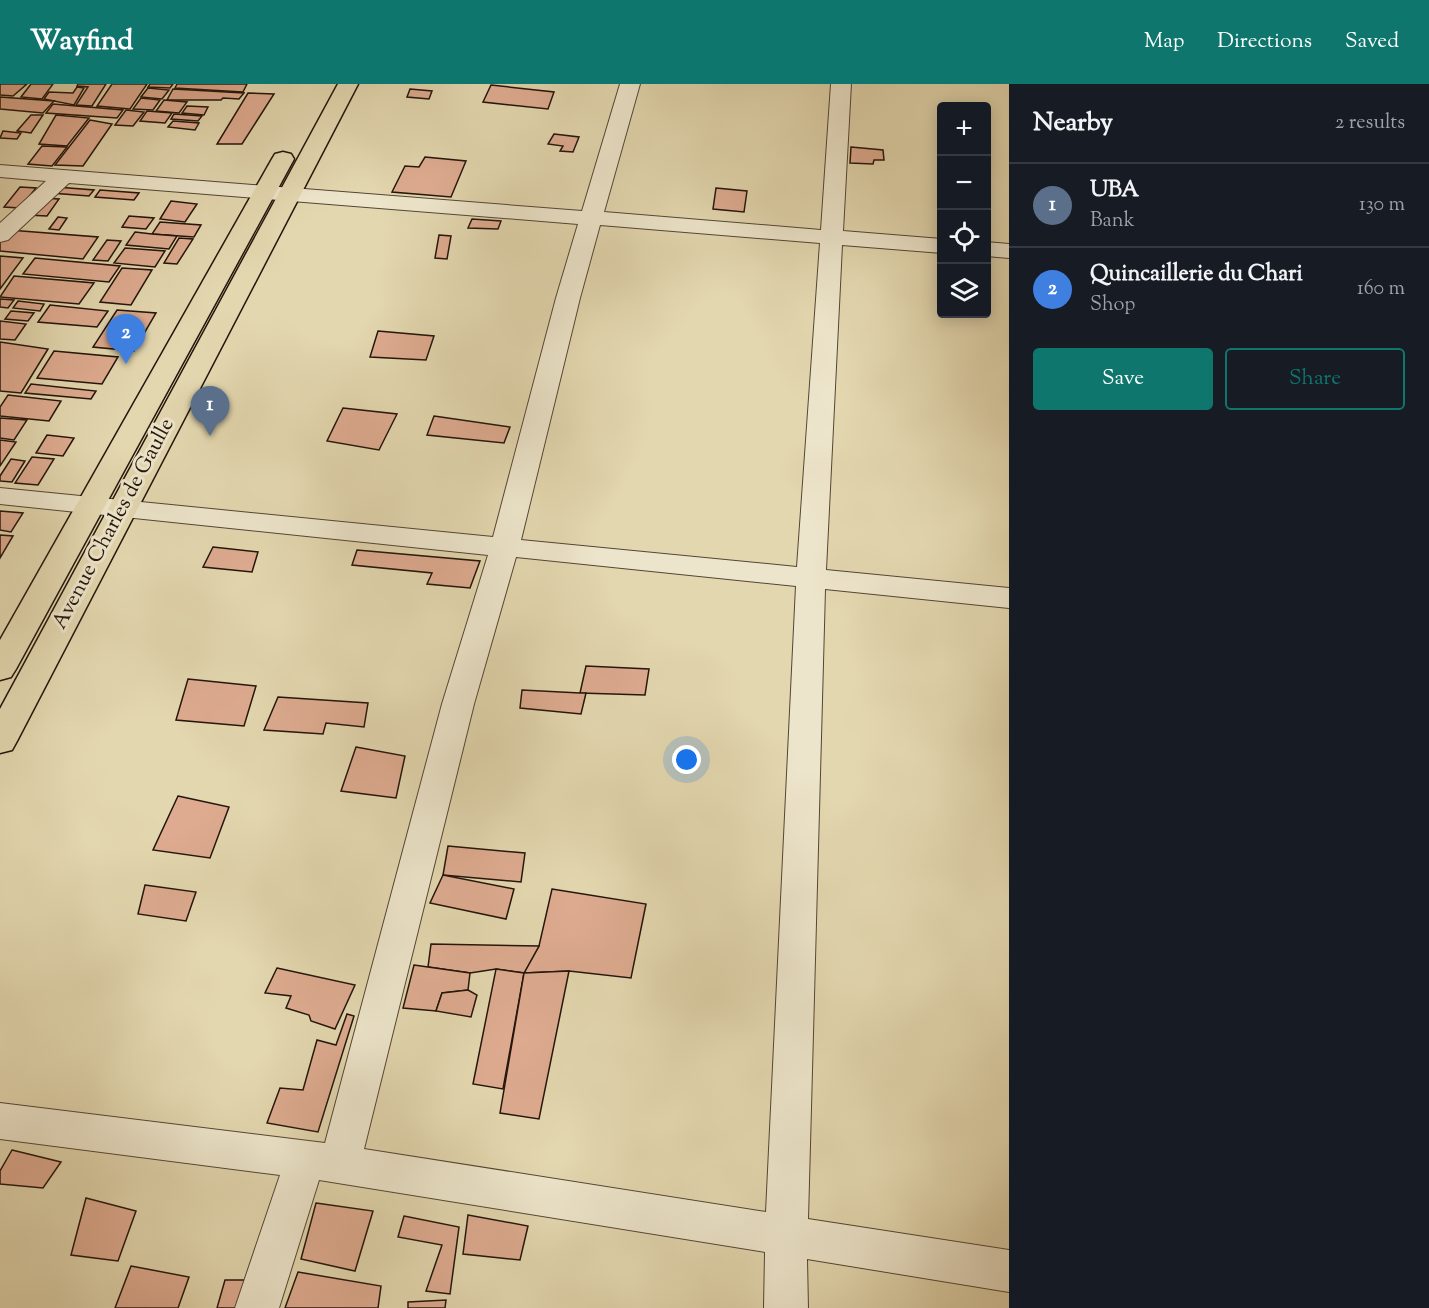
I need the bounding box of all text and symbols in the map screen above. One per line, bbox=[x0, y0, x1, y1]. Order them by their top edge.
text: Wayfind bbox=[30, 22, 133, 62]
text: Map bbox=[1144, 27, 1184, 57]
text: Directions bbox=[1217, 27, 1312, 57]
text: Saved bbox=[1345, 27, 1399, 57]
map controls bbox=[937, 102, 991, 318]
button: + bbox=[937, 102, 991, 156]
text: Nearby bbox=[1033, 105, 1113, 142]
text: 2 results bbox=[1335, 109, 1405, 138]
button: − bbox=[937, 156, 991, 210]
text: UBA bbox=[1090, 175, 1139, 207]
text: 1 bbox=[1049, 191, 1056, 220]
text: 130 m bbox=[1359, 191, 1405, 220]
text: Bank bbox=[1090, 207, 1135, 236]
button: locate bbox=[937, 210, 991, 264]
text: Quincaillerie du Chari bbox=[1090, 259, 1303, 291]
button: layers bbox=[937, 264, 991, 318]
text: 2 bbox=[1048, 275, 1057, 304]
text: 160 m bbox=[1357, 275, 1405, 304]
text: Shop bbox=[1090, 291, 1135, 320]
pin: 2 bbox=[106, 314, 146, 364]
button: Save bbox=[1033, 348, 1213, 410]
button: Share bbox=[1225, 348, 1405, 410]
pin: 1 bbox=[190, 386, 230, 436]
street label: Avenue Charles de Gaulle bbox=[46, 413, 182, 635]
your location bbox=[672, 745, 701, 774]

